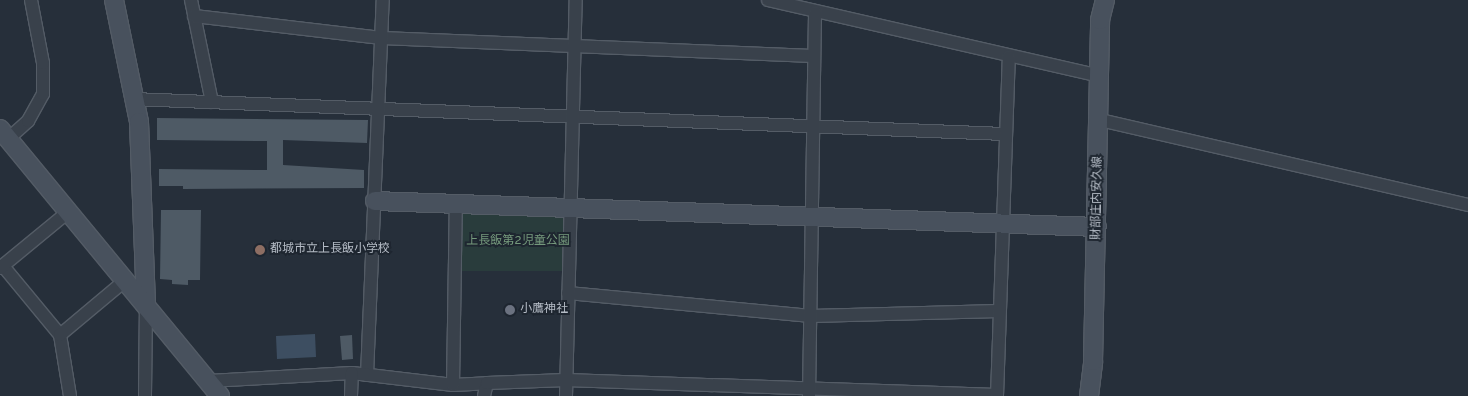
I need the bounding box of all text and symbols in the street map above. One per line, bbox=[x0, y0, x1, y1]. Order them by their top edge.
street label: 財部庄内安久線 bbox=[1090, 156, 1106, 240]
park label: 上長飯第2児童公園 bbox=[466, 235, 570, 249]
place label: 都城市立上長飯小学校 bbox=[270, 243, 390, 257]
marker: 都城市立上長飯小学校 bbox=[254, 244, 266, 256]
place label: 小鷹神社 bbox=[520, 303, 568, 317]
marker: 小鷹神社 bbox=[504, 304, 516, 316]

